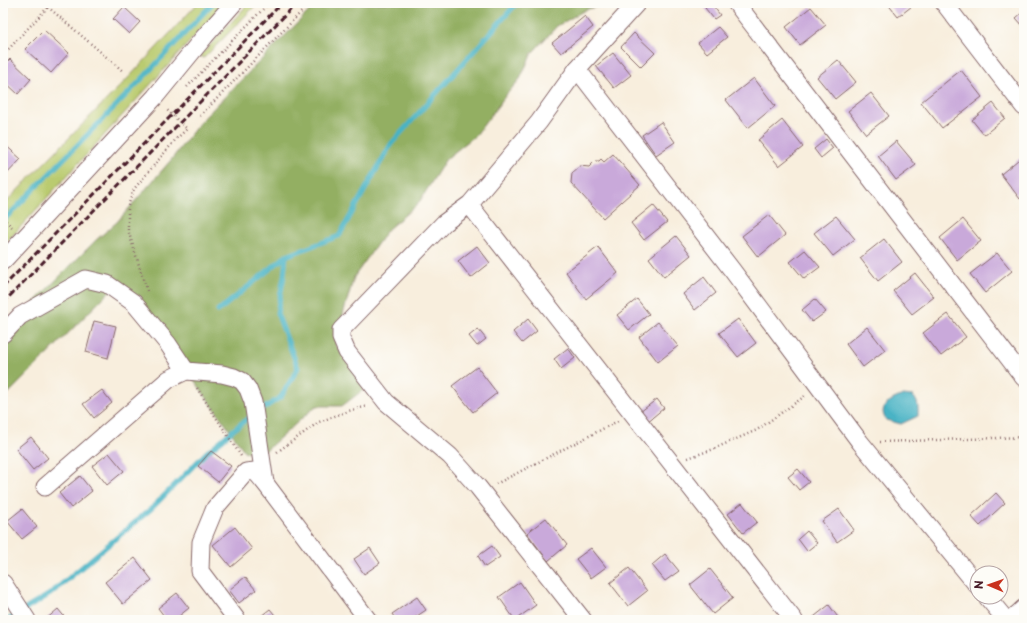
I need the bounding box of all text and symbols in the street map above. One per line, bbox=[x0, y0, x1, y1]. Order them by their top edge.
north arrow bbox=[969, 565, 1009, 605]
text: N bbox=[970, 580, 987, 589]

